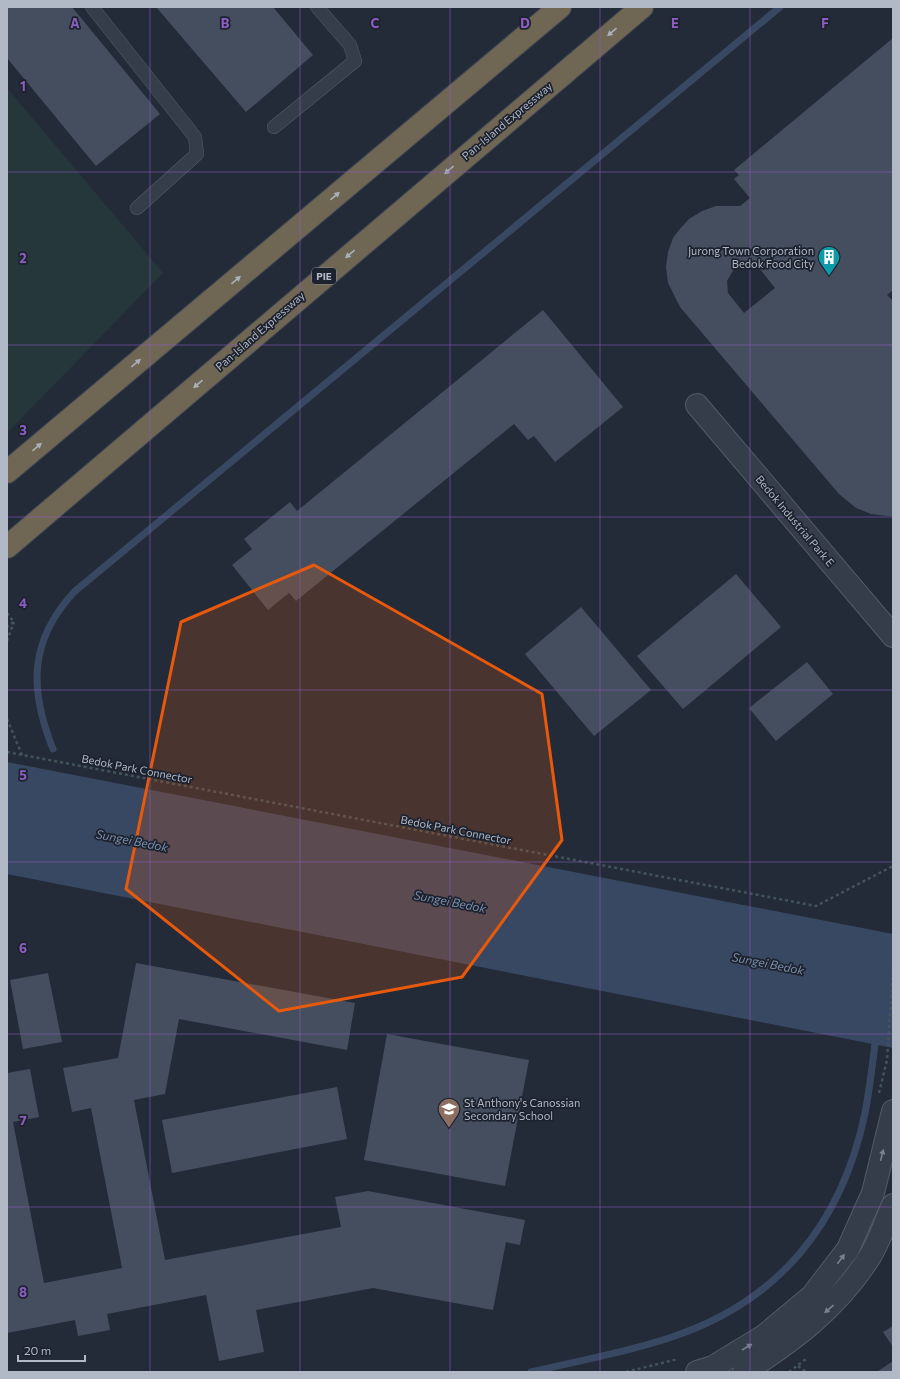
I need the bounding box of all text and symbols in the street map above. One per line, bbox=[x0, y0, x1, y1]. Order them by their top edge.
text: A bbox=[70, 15, 80, 31]
text: B bbox=[221, 15, 230, 31]
text: C bbox=[371, 15, 380, 31]
text: D bbox=[520, 15, 530, 31]
text: E bbox=[671, 15, 679, 31]
text: F bbox=[821, 15, 829, 31]
one-way arrow bbox=[607, 28, 618, 37]
text: 1 bbox=[20, 78, 26, 94]
street label: Pan-Island Expressway bbox=[459, 79, 555, 162]
one-way arrow bbox=[444, 166, 454, 175]
one-way arrow bbox=[331, 192, 340, 201]
place label: Jurong Town Corporation Bedok Food City bbox=[688, 244, 814, 270]
building icon: Jurong Town Corporation Bedok Food City bbox=[816, 244, 842, 277]
text: 2 bbox=[19, 250, 27, 266]
one-way arrow bbox=[344, 250, 355, 259]
road number: PIE bbox=[312, 268, 336, 284]
one-way arrow bbox=[230, 275, 241, 284]
street label: Pan-Island Expressway bbox=[212, 288, 307, 373]
one-way arrow bbox=[131, 359, 142, 368]
one-way arrow bbox=[192, 380, 203, 389]
text: 3 bbox=[19, 422, 27, 438]
one-way arrow bbox=[31, 443, 42, 452]
street label: Bedok Industrial Park E bbox=[754, 473, 837, 569]
text: 4 bbox=[19, 595, 27, 611]
street label: Bedok Park Connector bbox=[81, 751, 194, 786]
text: 5 bbox=[19, 767, 27, 783]
street label: Bedok Park Connector bbox=[400, 812, 513, 847]
water label: Sungei Bedok bbox=[95, 826, 170, 854]
water label: Sungei Bedok bbox=[413, 887, 488, 915]
text: 6 bbox=[19, 940, 27, 956]
water label: Sungei Bedok bbox=[731, 949, 806, 977]
school or university icon: St Anthony's Canossian Secondary School bbox=[436, 1096, 462, 1129]
place label: St Anthony's Canossian Secondary School bbox=[464, 1096, 580, 1122]
text: 7 bbox=[19, 1112, 27, 1128]
one-way arrow bbox=[880, 1149, 886, 1162]
one-way arrow bbox=[837, 1253, 845, 1264]
text: 8 bbox=[19, 1284, 27, 1300]
one-way arrow bbox=[823, 1304, 834, 1313]
scale bar bbox=[18, 1337, 85, 1363]
text: 20 m bbox=[24, 1343, 51, 1357]
one-way arrow bbox=[742, 1343, 752, 1351]

